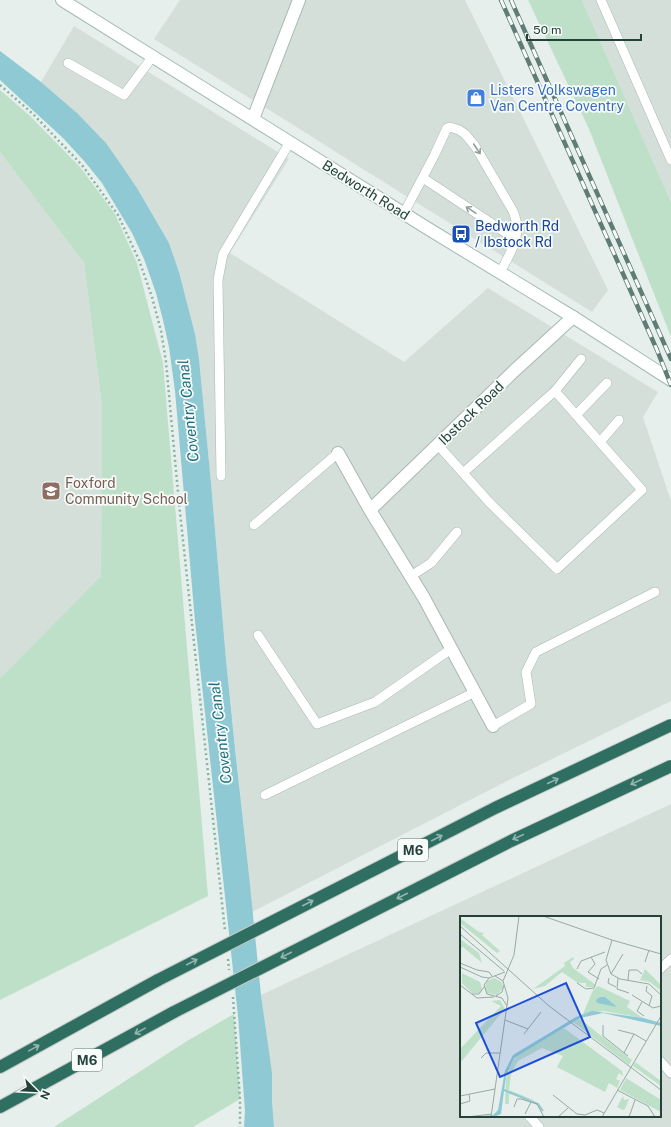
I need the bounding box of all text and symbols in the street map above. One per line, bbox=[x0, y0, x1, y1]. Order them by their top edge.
scale bar bbox=[527, 16, 641, 42]
text: 50 m bbox=[533, 23, 561, 37]
place label: Listers Volkswagen Van Centre Coventry bbox=[490, 82, 625, 114]
shop icon: Listers Volkswagen Van Centre Coventry bbox=[465, 87, 487, 109]
one-way arrow bbox=[473, 143, 481, 155]
street label: Bedworth Road bbox=[319, 157, 413, 223]
one-way arrow bbox=[465, 205, 477, 213]
place label: Bedworth Rd / Ibstock Rd bbox=[475, 218, 559, 250]
bus stop icon: Bedworth Rd / Ibstock Rd bbox=[450, 223, 472, 245]
water label: Coventry Canal bbox=[174, 359, 202, 463]
street label: Ibstock Road bbox=[435, 378, 507, 448]
place label: Foxford Community School bbox=[65, 475, 188, 507]
school or university icon: Foxford Community School bbox=[40, 480, 62, 502]
water label: Coventry Canal bbox=[205, 681, 235, 785]
one-way arrow bbox=[547, 777, 559, 784]
one-way arrow bbox=[630, 779, 642, 786]
one-way arrow bbox=[430, 834, 442, 841]
one-way arrow bbox=[512, 834, 524, 842]
road number: M6 bbox=[398, 839, 428, 861]
one-way arrow bbox=[396, 893, 408, 900]
one-way arrow bbox=[302, 899, 314, 906]
inset map bbox=[460, 916, 661, 1117]
one-way arrow bbox=[280, 952, 292, 959]
one-way arrow bbox=[186, 958, 198, 965]
one-way arrow bbox=[134, 1027, 146, 1035]
one-way arrow bbox=[28, 1044, 40, 1051]
road number: M6 bbox=[72, 1049, 102, 1071]
north arrow bbox=[16, 1071, 56, 1111]
text: N bbox=[38, 1089, 52, 1101]

